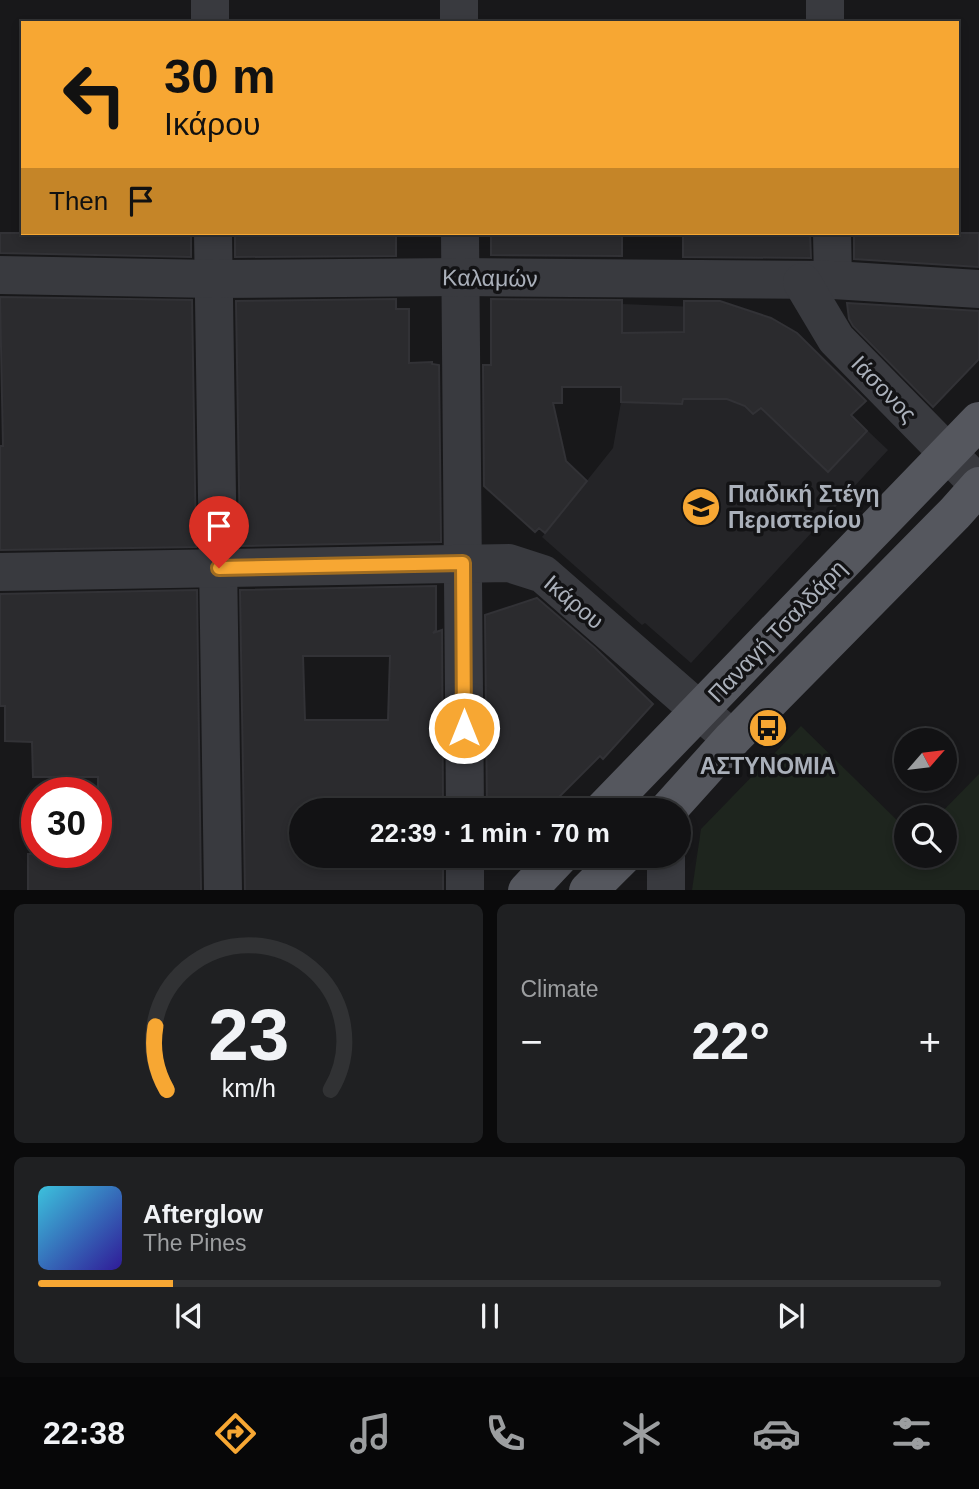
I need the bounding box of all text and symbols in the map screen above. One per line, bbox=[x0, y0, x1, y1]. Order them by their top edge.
icon: left bbox=[49, 49, 140, 140]
text: 30 m bbox=[164, 49, 276, 103]
text: Ικάρου bbox=[164, 106, 261, 142]
icon: arrive bbox=[122, 182, 160, 220]
text: Then bbox=[49, 186, 108, 216]
street label: Καλαμών bbox=[442, 264, 538, 292]
street label: Ιάσονος bbox=[846, 350, 922, 428]
place label: Παιδική Στέγη Περιστερίου bbox=[728, 481, 880, 533]
school or university icon: Παιδική Στέγη Περιστερίου bbox=[680, 486, 722, 528]
pin bbox=[189, 496, 249, 568]
icon: arrive bbox=[200, 507, 238, 545]
street label: Παναγή Τσαλδάρη bbox=[703, 555, 851, 707]
street label: Ικάρου bbox=[539, 570, 609, 634]
position arrow bbox=[427, 691, 501, 765]
bus stop icon: ΑΣΤΥΝΟΜΙΑ bbox=[747, 707, 789, 749]
north arrow bbox=[894, 728, 957, 791]
map controls bbox=[894, 728, 957, 868]
place label: ΑΣΤΥΝΟΜΙΑ bbox=[700, 753, 836, 779]
speed limit sign: 30 bbox=[21, 777, 112, 868]
button: search bbox=[894, 805, 957, 868]
text: 22:39 · 1 min · 70 m bbox=[370, 818, 610, 848]
text: Climate bbox=[521, 976, 598, 1002]
text: 23 bbox=[208, 994, 289, 1075]
text: 22° bbox=[691, 1012, 770, 1070]
text: − bbox=[521, 1021, 543, 1063]
text: + bbox=[919, 1021, 941, 1063]
text: km/h bbox=[221, 1073, 275, 1101]
text: Afterglow bbox=[143, 1199, 263, 1229]
text: The Pines bbox=[143, 1230, 247, 1256]
icon: previous bbox=[170, 1297, 208, 1335]
icon: pause bbox=[471, 1297, 509, 1335]
icon: next bbox=[772, 1297, 810, 1335]
icon: directions bbox=[211, 1409, 260, 1458]
icon: music bbox=[346, 1409, 395, 1458]
icon: phone bbox=[481, 1409, 530, 1458]
icon: climate bbox=[617, 1409, 666, 1458]
icon: car bbox=[752, 1409, 801, 1458]
icon: filters bbox=[887, 1409, 936, 1458]
text: 22:38 bbox=[43, 1415, 125, 1451]

